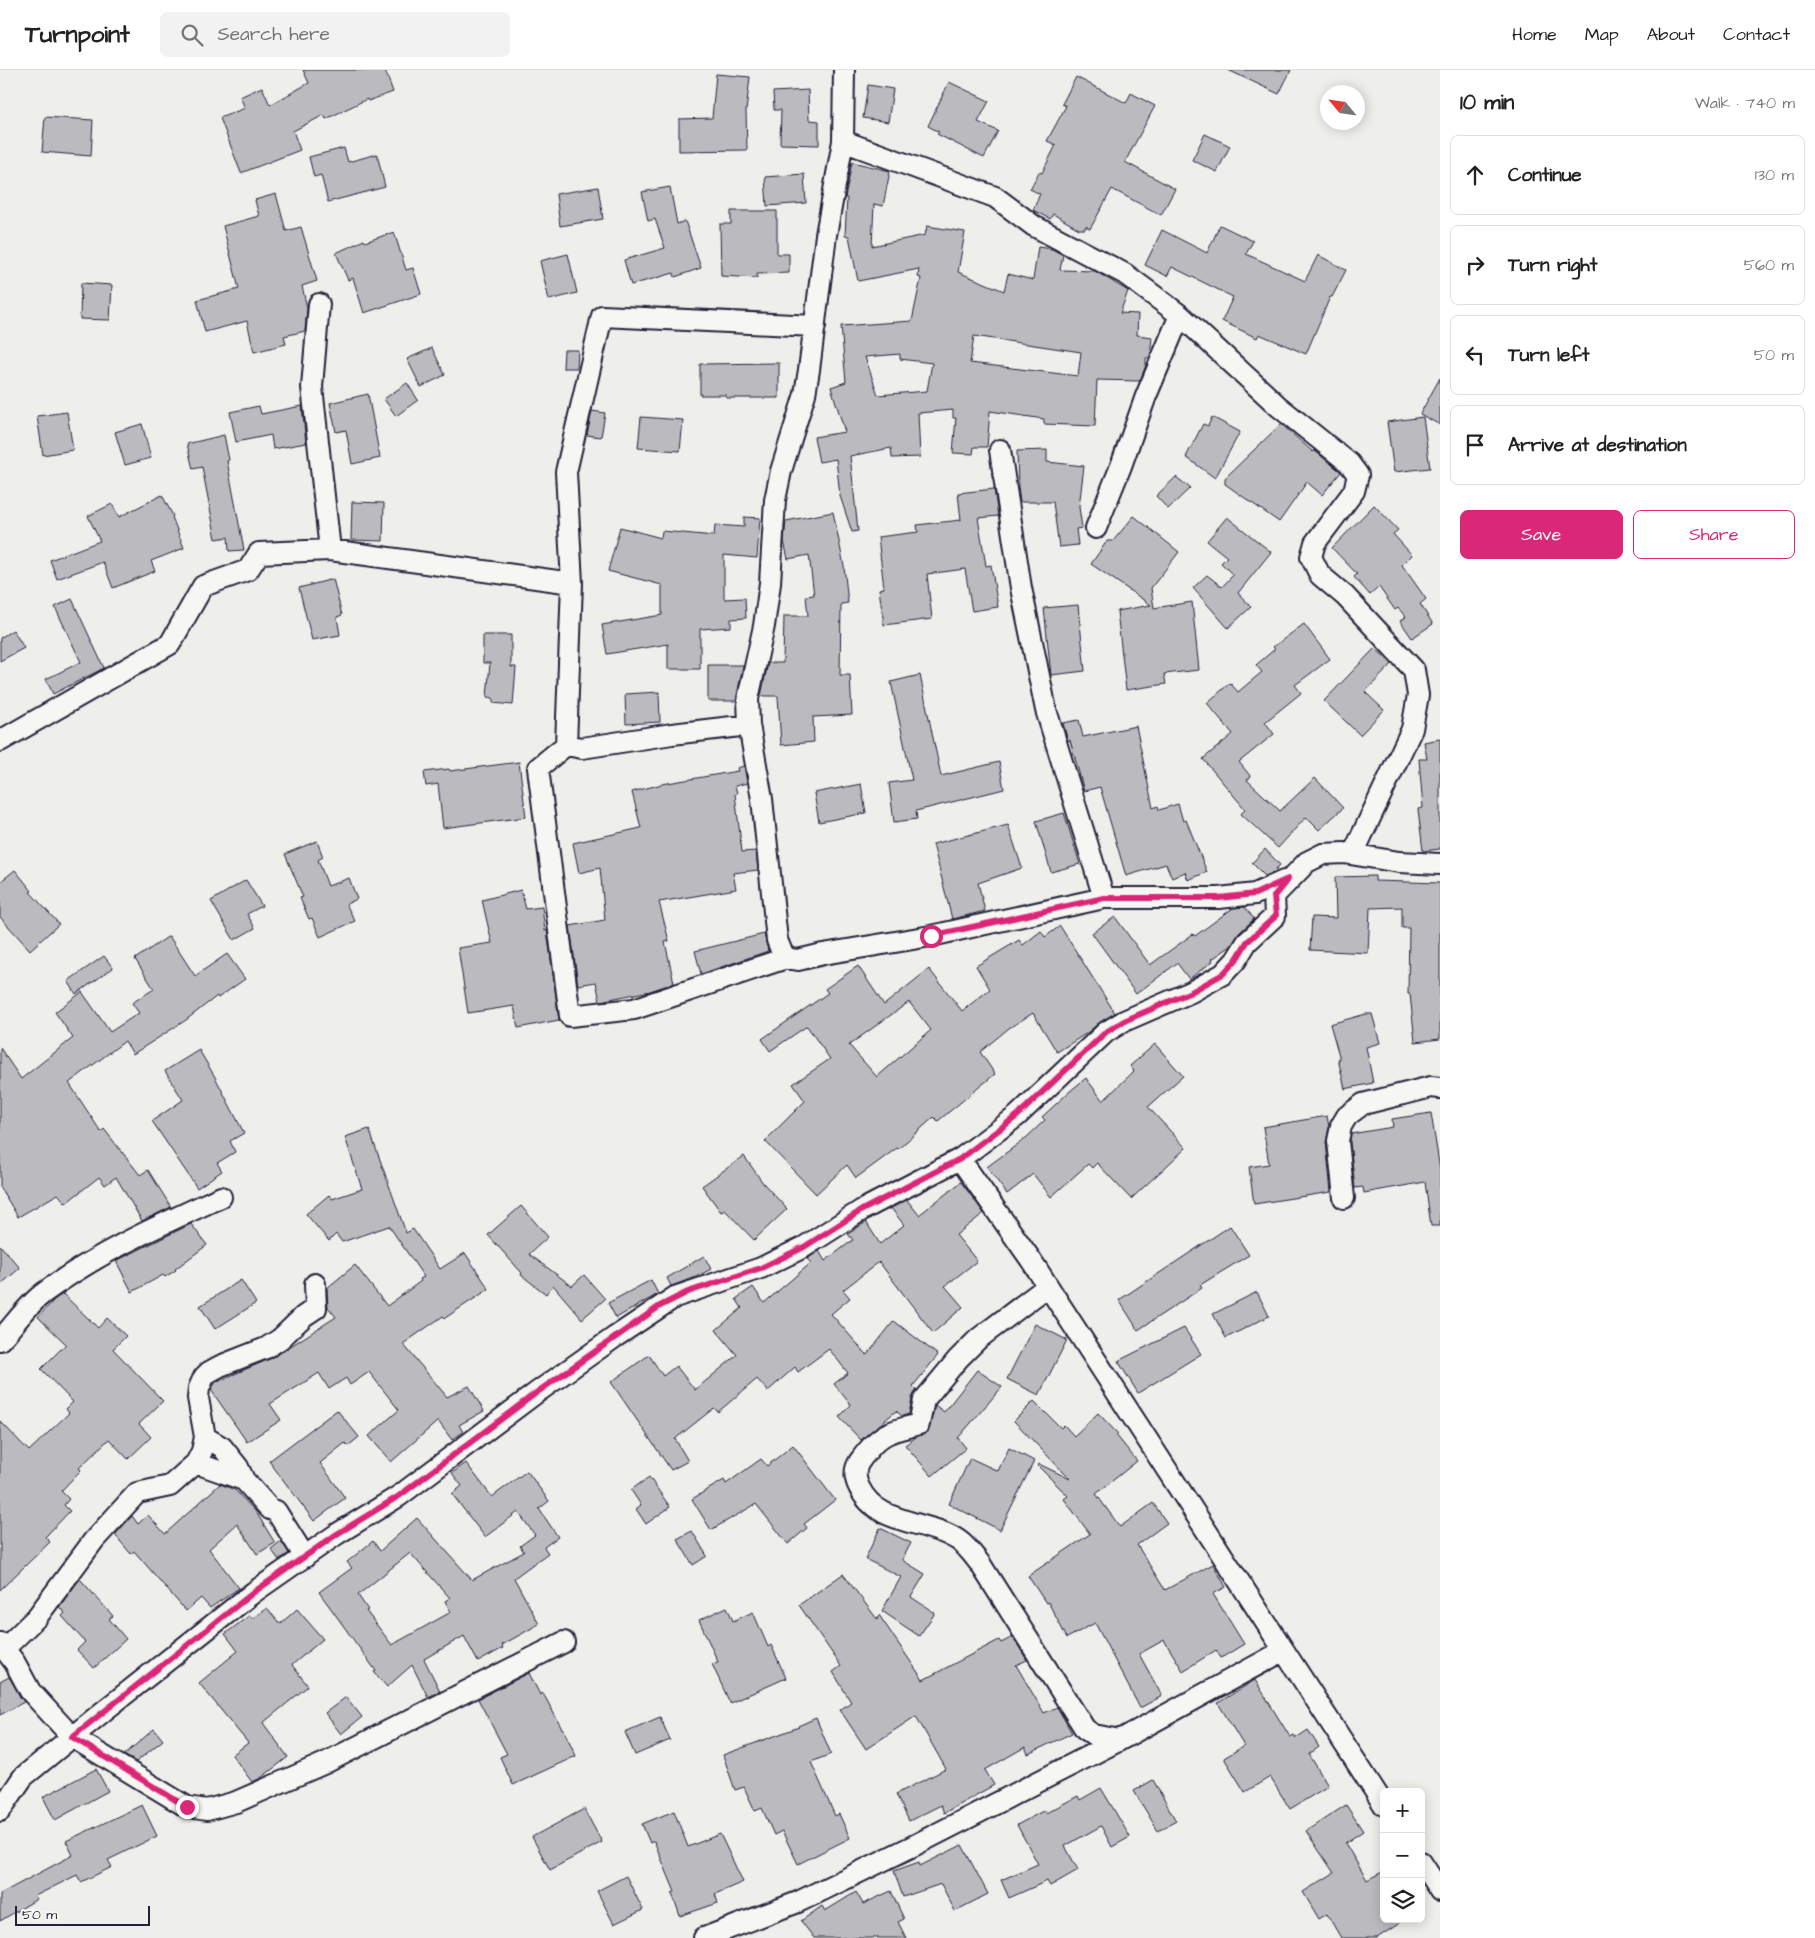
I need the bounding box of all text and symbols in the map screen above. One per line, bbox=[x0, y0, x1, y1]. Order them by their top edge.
search box bbox=[160, 12, 510, 57]
text: Turnpoint bbox=[25, 18, 130, 52]
icon: search bbox=[178, 21, 206, 49]
text: Search here bbox=[218, 21, 330, 48]
text: Home bbox=[1512, 22, 1557, 47]
text: Map bbox=[1585, 22, 1619, 47]
text: About bbox=[1647, 22, 1695, 47]
text: Contact bbox=[1723, 22, 1790, 47]
north arrow bbox=[1320, 85, 1365, 130]
text: 10 min bbox=[1460, 88, 1514, 117]
text: Walk · 740 m bbox=[1695, 92, 1795, 114]
icon: ahead bbox=[1461, 161, 1489, 189]
text: Continue bbox=[1508, 162, 1582, 189]
text: 130 m bbox=[1755, 164, 1794, 186]
icon: right bbox=[1461, 251, 1489, 279]
text: Turn right bbox=[1508, 252, 1597, 279]
text: 560 m bbox=[1744, 254, 1794, 276]
icon: left bbox=[1461, 341, 1489, 369]
text: Turn left bbox=[1508, 342, 1589, 369]
text: 50 m bbox=[1754, 344, 1794, 366]
icon: arrive bbox=[1461, 431, 1489, 459]
text: Arrive at destination bbox=[1508, 432, 1687, 459]
button: Save bbox=[1460, 510, 1623, 559]
button: Share bbox=[1633, 510, 1795, 559]
route start bbox=[920, 925, 943, 948]
map controls bbox=[1380, 1788, 1425, 1923]
button: + bbox=[1380, 1788, 1425, 1833]
route end bbox=[176, 1796, 199, 1819]
button: − bbox=[1380, 1833, 1425, 1878]
button: layers bbox=[1380, 1878, 1425, 1923]
scale bar bbox=[15, 1903, 150, 1926]
text: 50 m bbox=[22, 1905, 57, 1925]

